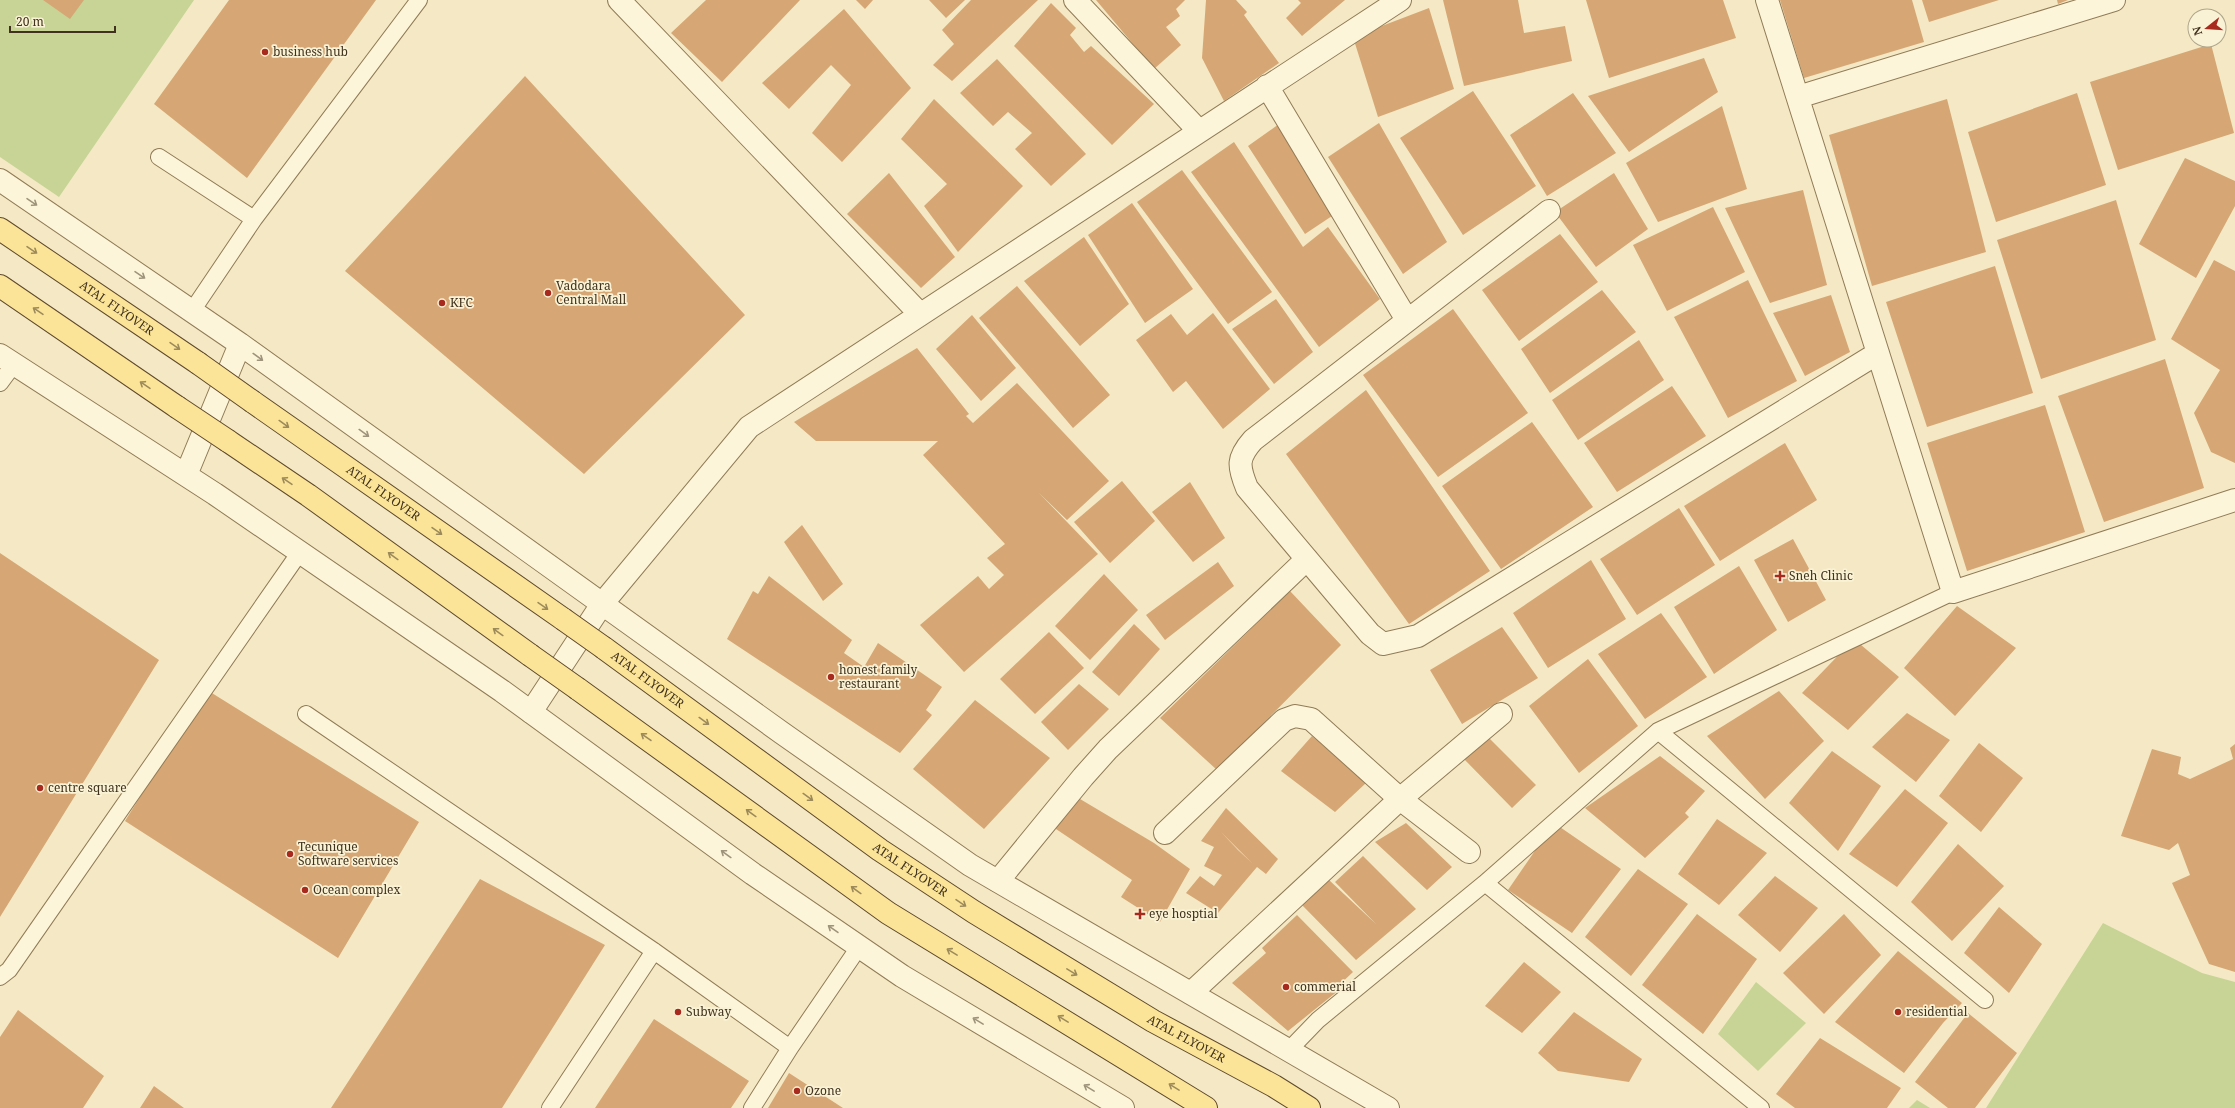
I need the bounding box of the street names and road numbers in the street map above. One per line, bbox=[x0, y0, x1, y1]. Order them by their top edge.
street label: ATAL FLYOVER bbox=[76, 276, 158, 339]
street label: ATAL FLYOVER bbox=[343, 461, 424, 525]
street label: ATAL FLYOVER bbox=[608, 647, 688, 712]
street label: ATAL FLYOVER bbox=[869, 838, 951, 900]
street label: ATAL FLYOVER bbox=[1144, 1010, 1229, 1066]

